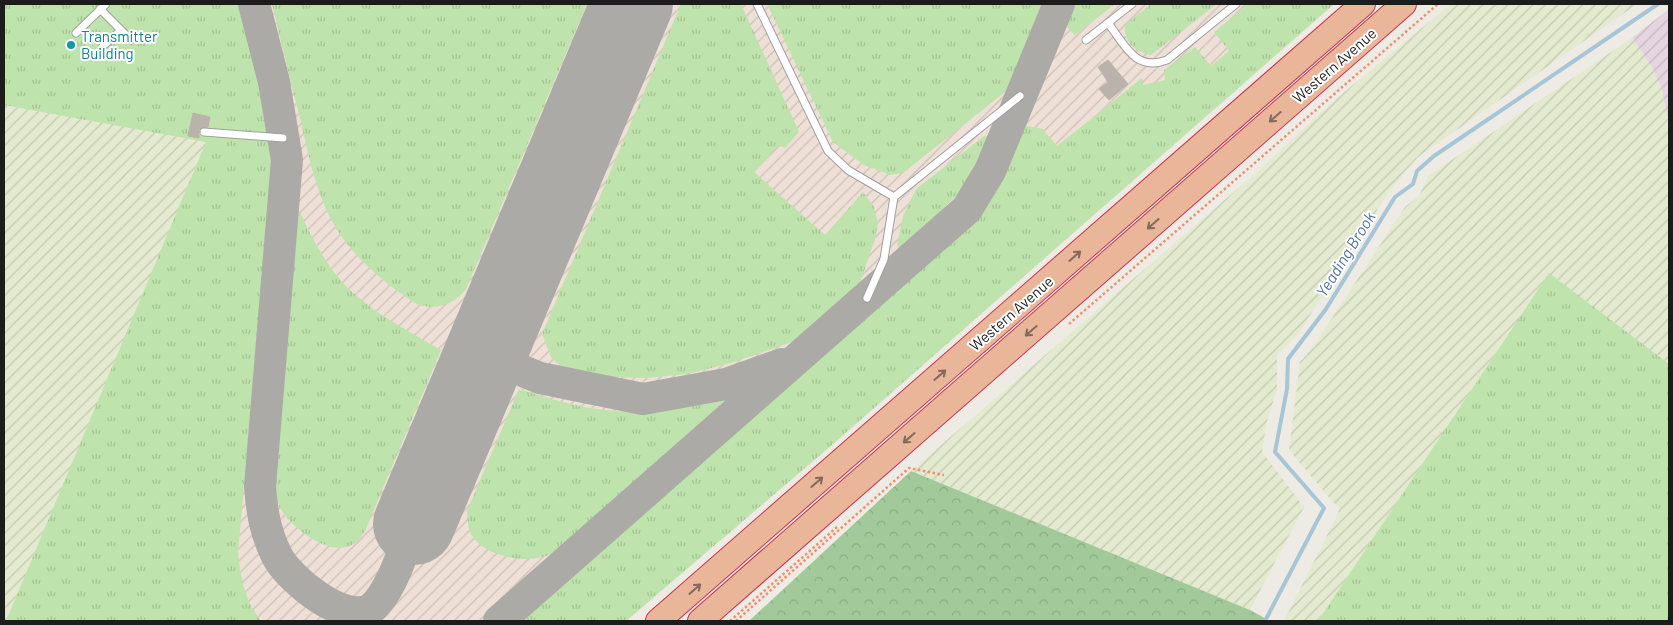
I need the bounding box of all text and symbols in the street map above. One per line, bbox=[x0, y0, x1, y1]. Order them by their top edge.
street label: Western Avenue bbox=[1288, 24, 1380, 106]
place label: Transmitter Building bbox=[81, 27, 158, 62]
marker: Transmitter Building bbox=[65, 39, 77, 51]
one-way arrow bbox=[1269, 111, 1282, 122]
water label: Yeading Brook bbox=[1311, 208, 1379, 300]
one-way arrow bbox=[1147, 218, 1160, 230]
one-way arrow bbox=[1068, 251, 1081, 262]
street label: Western Avenue bbox=[965, 272, 1057, 354]
one-way arrow bbox=[1025, 325, 1038, 336]
one-way arrow bbox=[933, 369, 946, 381]
one-way arrow bbox=[902, 432, 915, 444]
one-way arrow bbox=[811, 476, 824, 488]
one-way arrow bbox=[689, 583, 702, 595]

